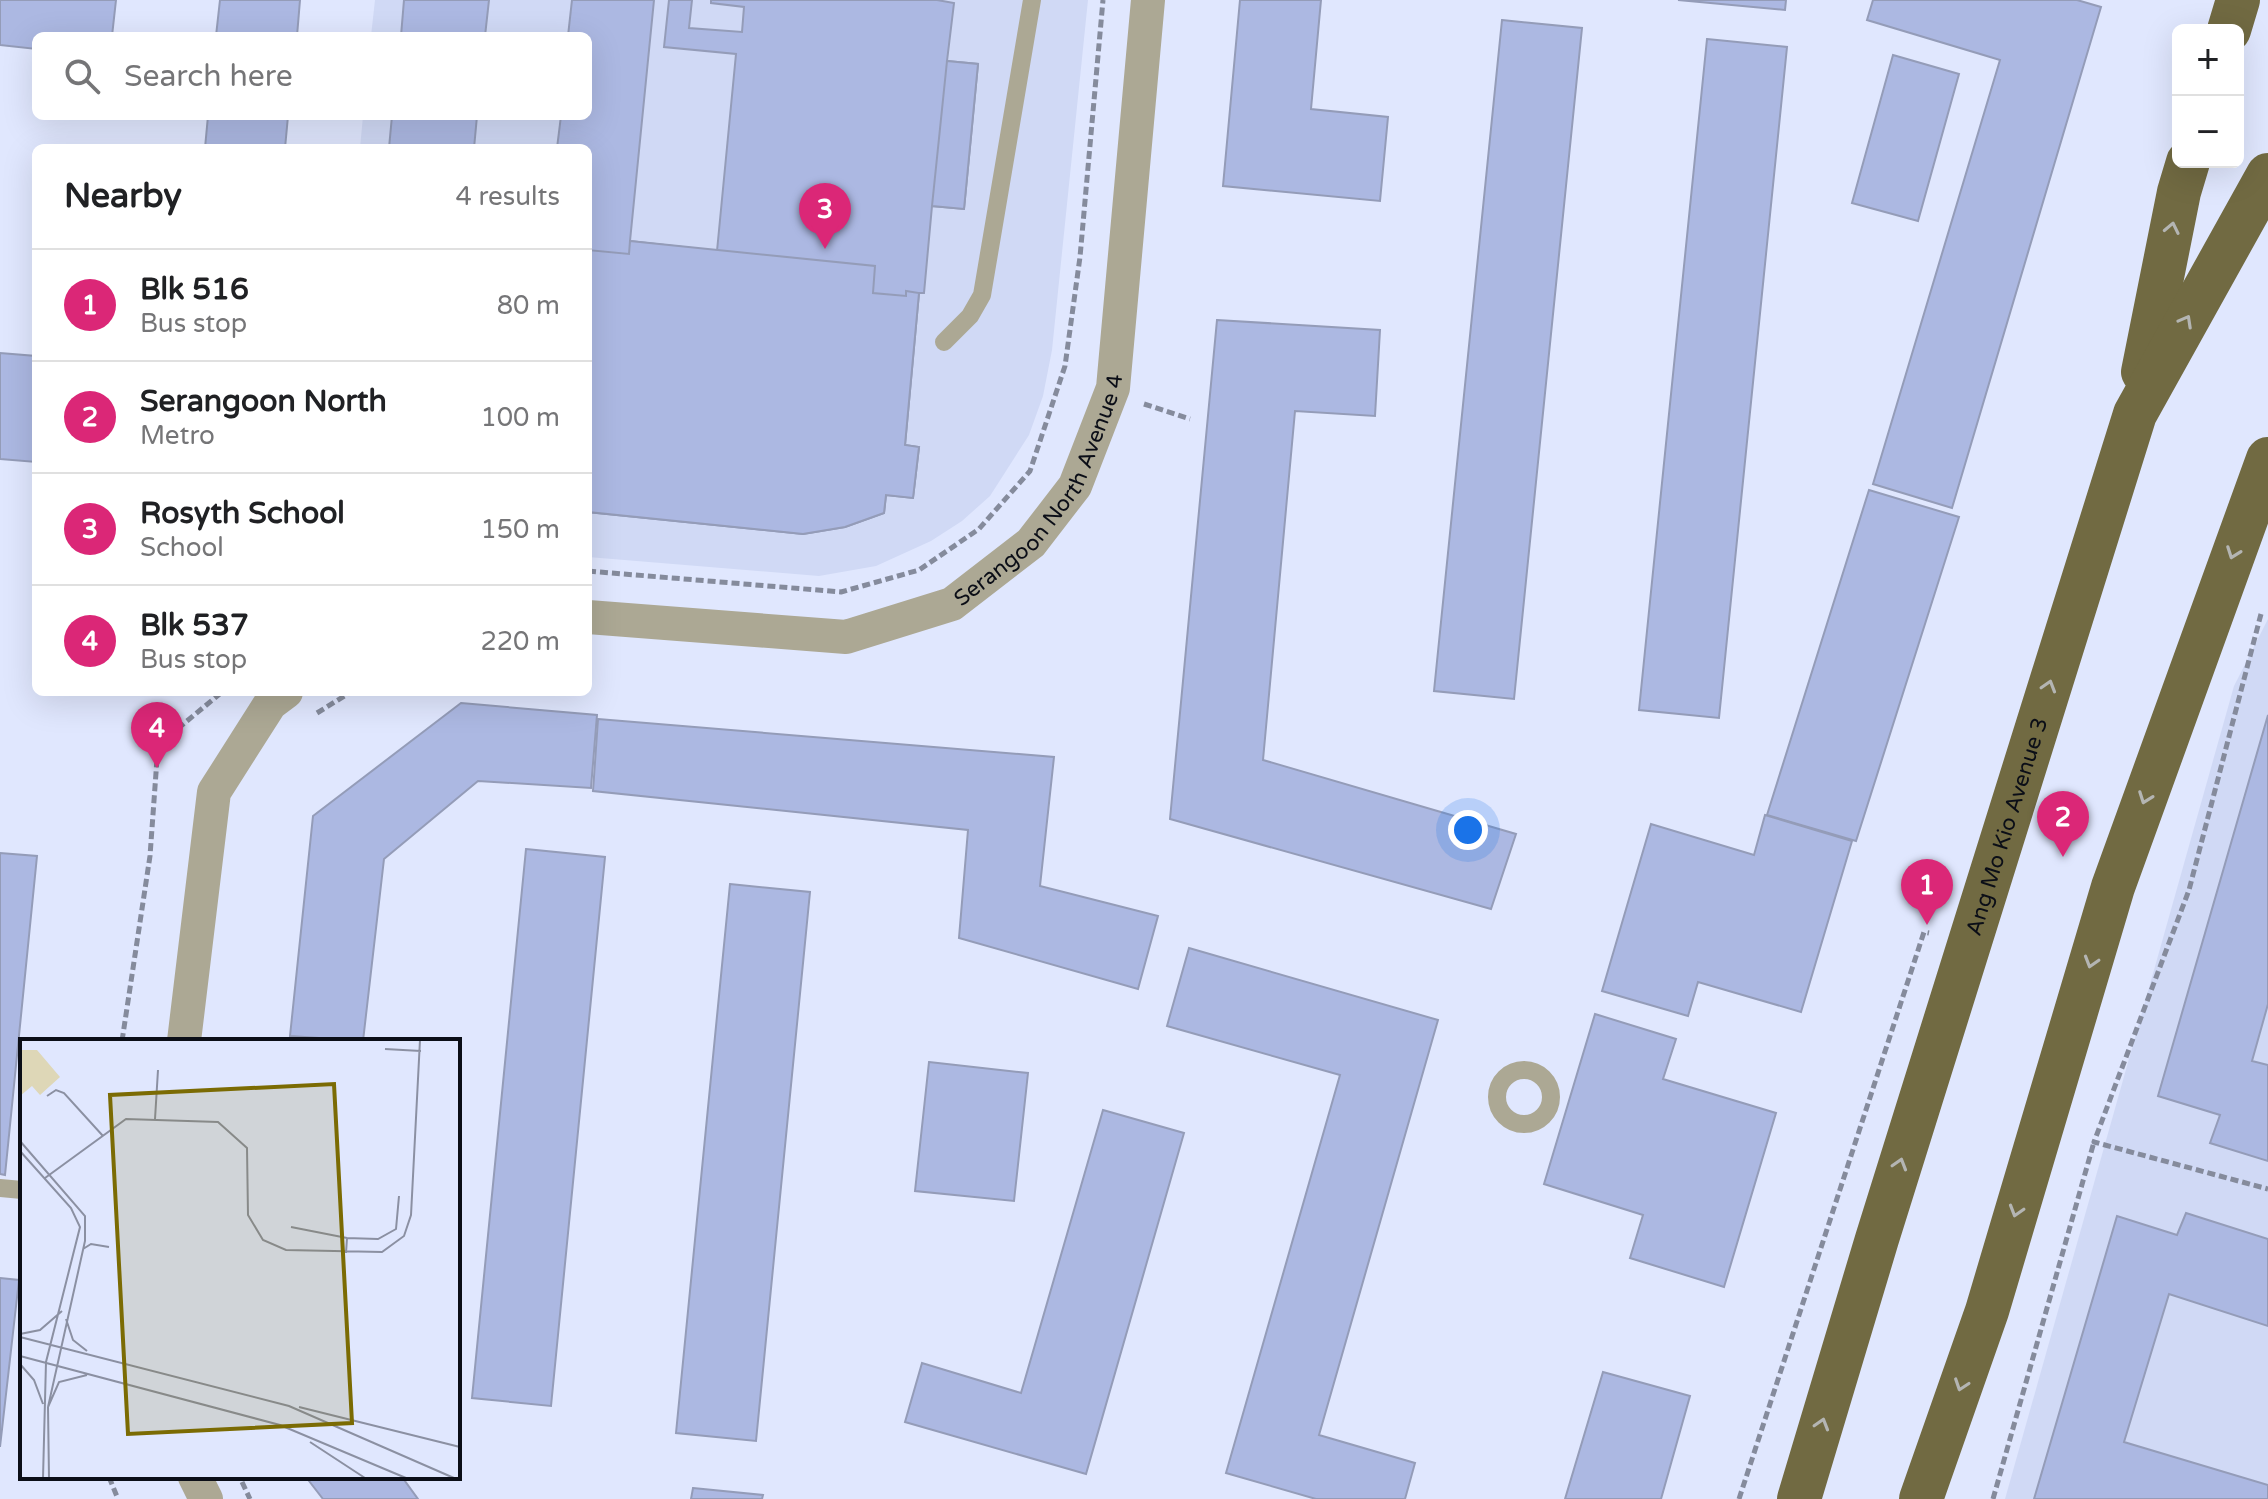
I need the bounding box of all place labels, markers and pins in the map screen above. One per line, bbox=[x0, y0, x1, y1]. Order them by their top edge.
pin: 3 bbox=[799, 183, 851, 249]
pin: 4 bbox=[131, 702, 183, 768]
pin: 2 bbox=[2037, 791, 2089, 857]
pin: 1 bbox=[1901, 859, 1953, 925]

